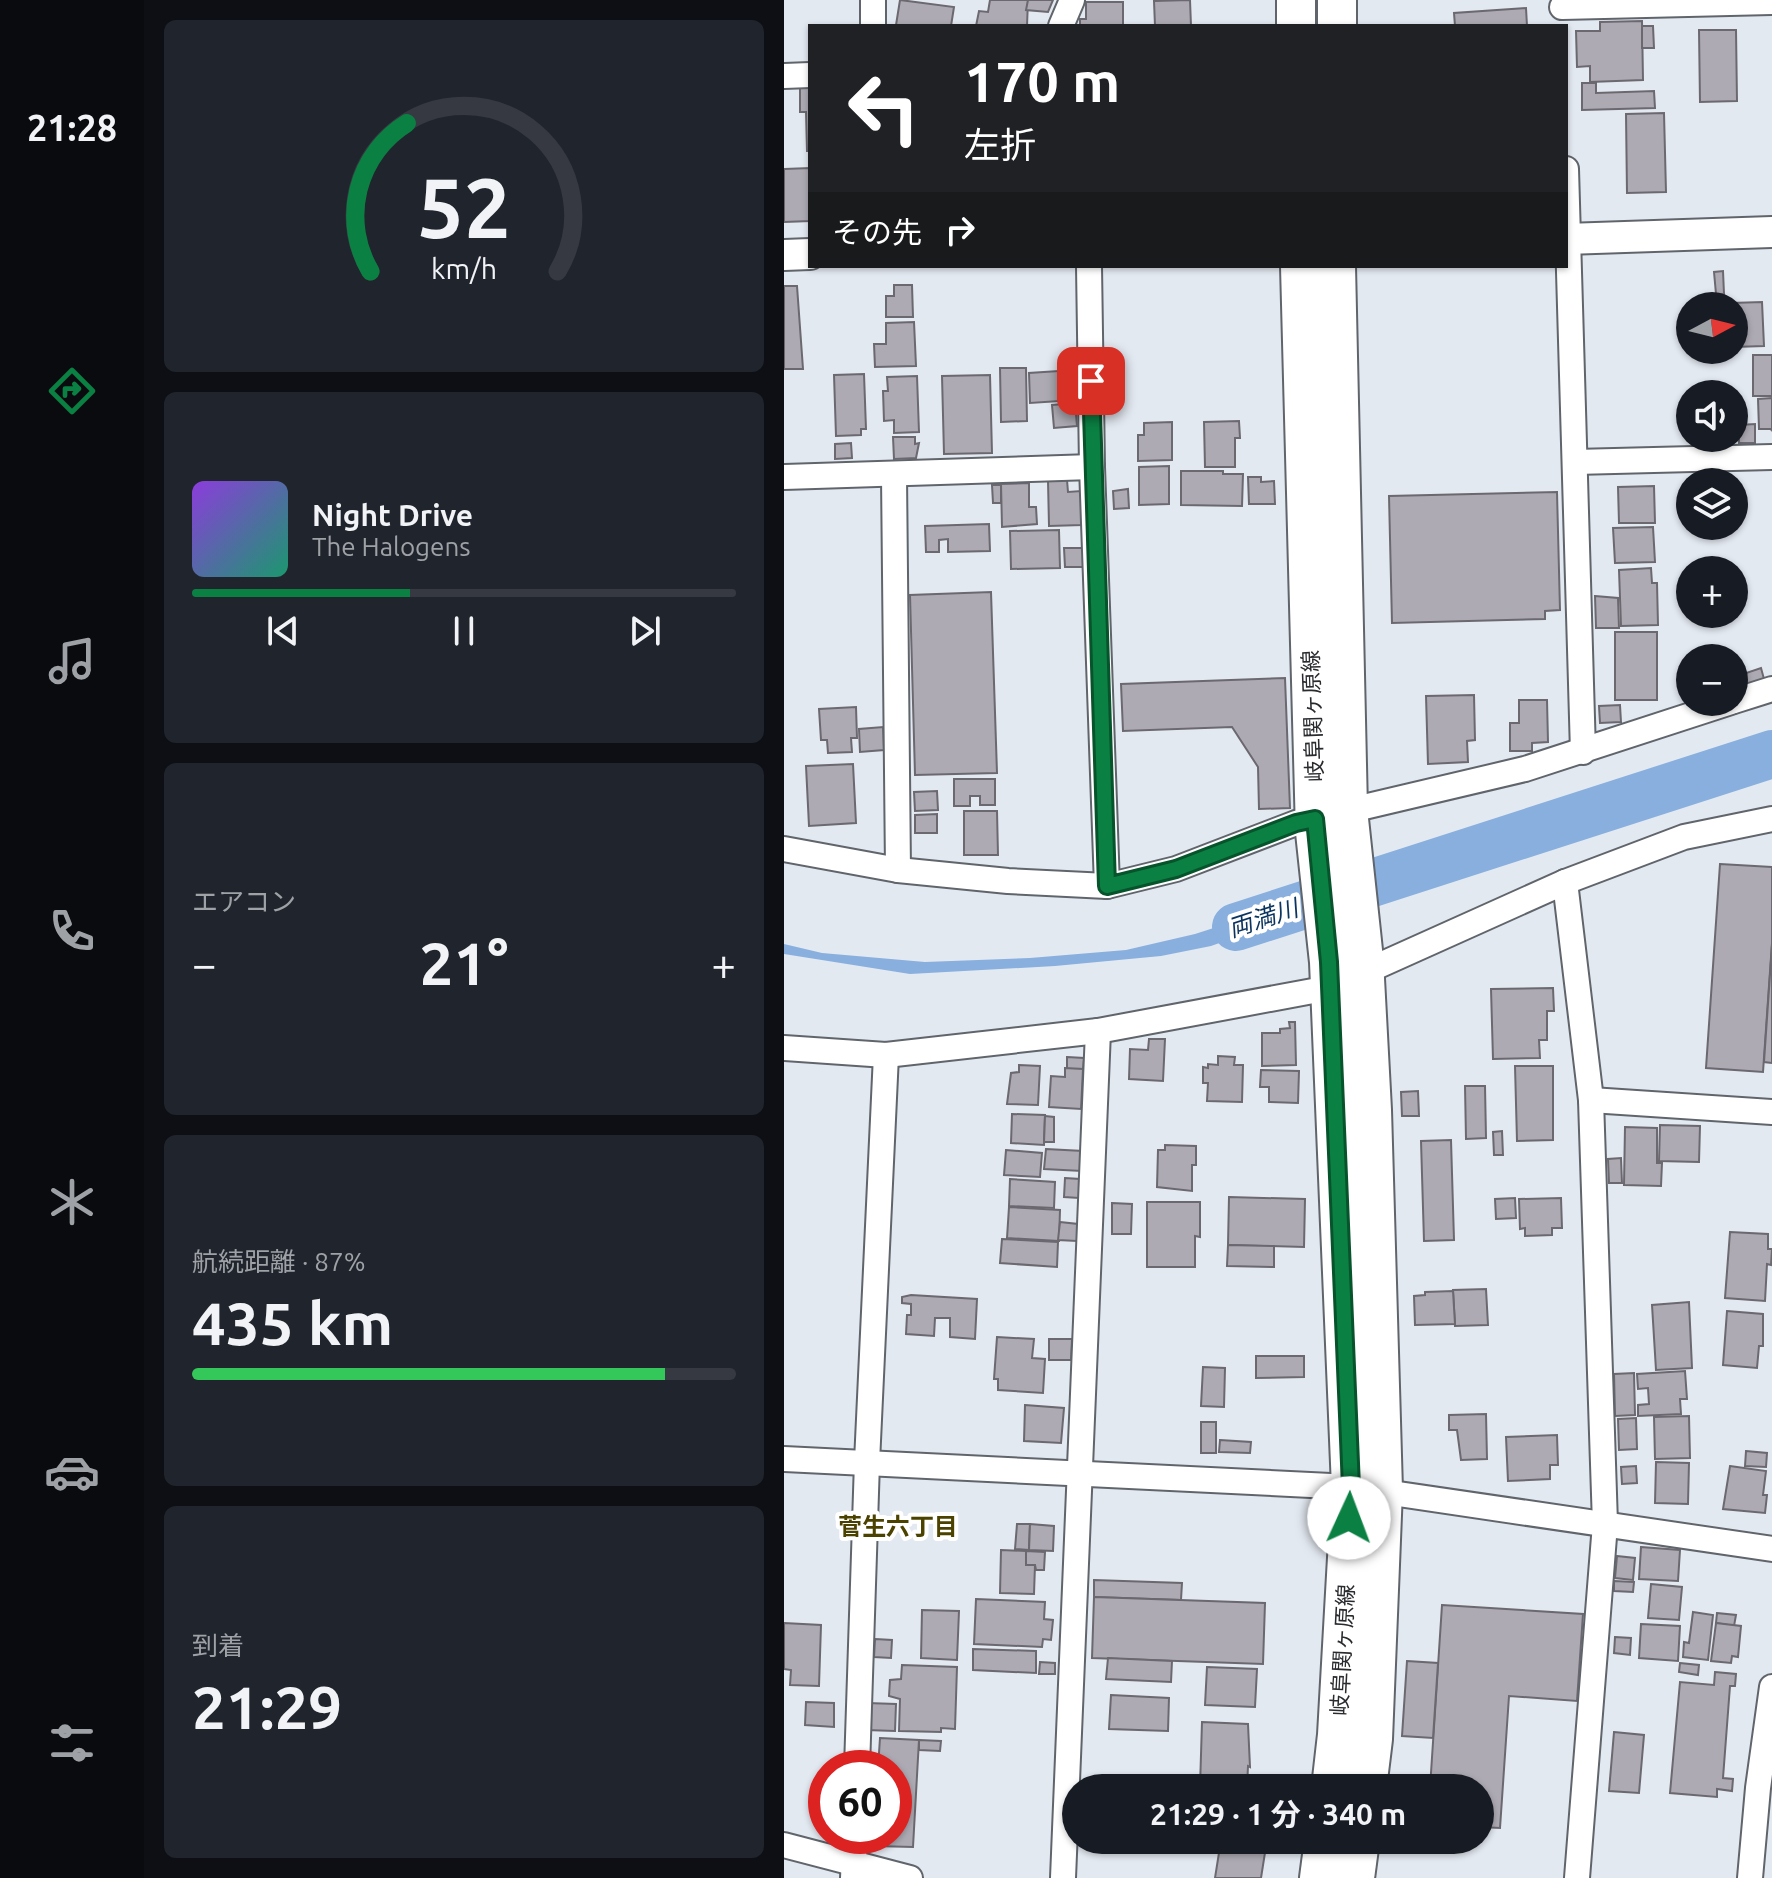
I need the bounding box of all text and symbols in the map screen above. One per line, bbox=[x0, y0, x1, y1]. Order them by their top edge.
text: 170 m bbox=[964, 50, 1120, 113]
icon: left bbox=[832, 56, 936, 160]
text: 21:28 bbox=[27, 107, 117, 148]
text: 左折 bbox=[964, 124, 1036, 165]
text: 52 bbox=[417, 159, 511, 253]
icon: right bbox=[938, 208, 982, 252]
text: その先 bbox=[832, 215, 922, 249]
text: km/h bbox=[431, 252, 497, 284]
north arrow bbox=[1676, 292, 1748, 364]
map controls bbox=[1676, 292, 1748, 716]
pin bbox=[1057, 347, 1125, 415]
icon: arrive bbox=[1069, 359, 1113, 403]
icon: directions bbox=[44, 363, 100, 419]
button: sound bbox=[1676, 380, 1748, 452]
button: layers bbox=[1676, 468, 1748, 540]
text: Night Drive bbox=[312, 498, 473, 532]
text: The Halogens bbox=[312, 532, 471, 561]
button: + bbox=[1676, 556, 1748, 628]
icon: previous bbox=[261, 609, 305, 653]
icon: pause bbox=[442, 609, 486, 653]
icon: next bbox=[623, 609, 667, 653]
icon: music bbox=[44, 633, 100, 689]
button: − bbox=[1676, 644, 1748, 716]
street label: 岐阜関ヶ原線 bbox=[1297, 650, 1327, 782]
text: エアコン bbox=[192, 887, 296, 916]
water label: 両満川 bbox=[1225, 893, 1304, 942]
icon: phone bbox=[44, 903, 100, 959]
text: 21° bbox=[420, 929, 508, 996]
text: − bbox=[192, 939, 217, 988]
text: + bbox=[711, 939, 736, 988]
icon: climate bbox=[44, 1174, 100, 1230]
text: 航続距離 · 87% bbox=[192, 1247, 366, 1276]
text: 435 km bbox=[192, 1289, 393, 1356]
icon: car bbox=[44, 1444, 100, 1500]
position arrow bbox=[1307, 1476, 1391, 1560]
district label: 菅生六丁目 bbox=[838, 1513, 958, 1540]
street label: 岐阜関ヶ原線 bbox=[1326, 1583, 1358, 1717]
text: 到着 bbox=[192, 1631, 244, 1660]
text: 21:29 bbox=[192, 1673, 342, 1740]
icon: filters bbox=[44, 1715, 100, 1771]
speed limit sign: 60 bbox=[808, 1750, 912, 1854]
text: 21:29 · 1 分 · 340 m bbox=[1150, 1797, 1406, 1831]

